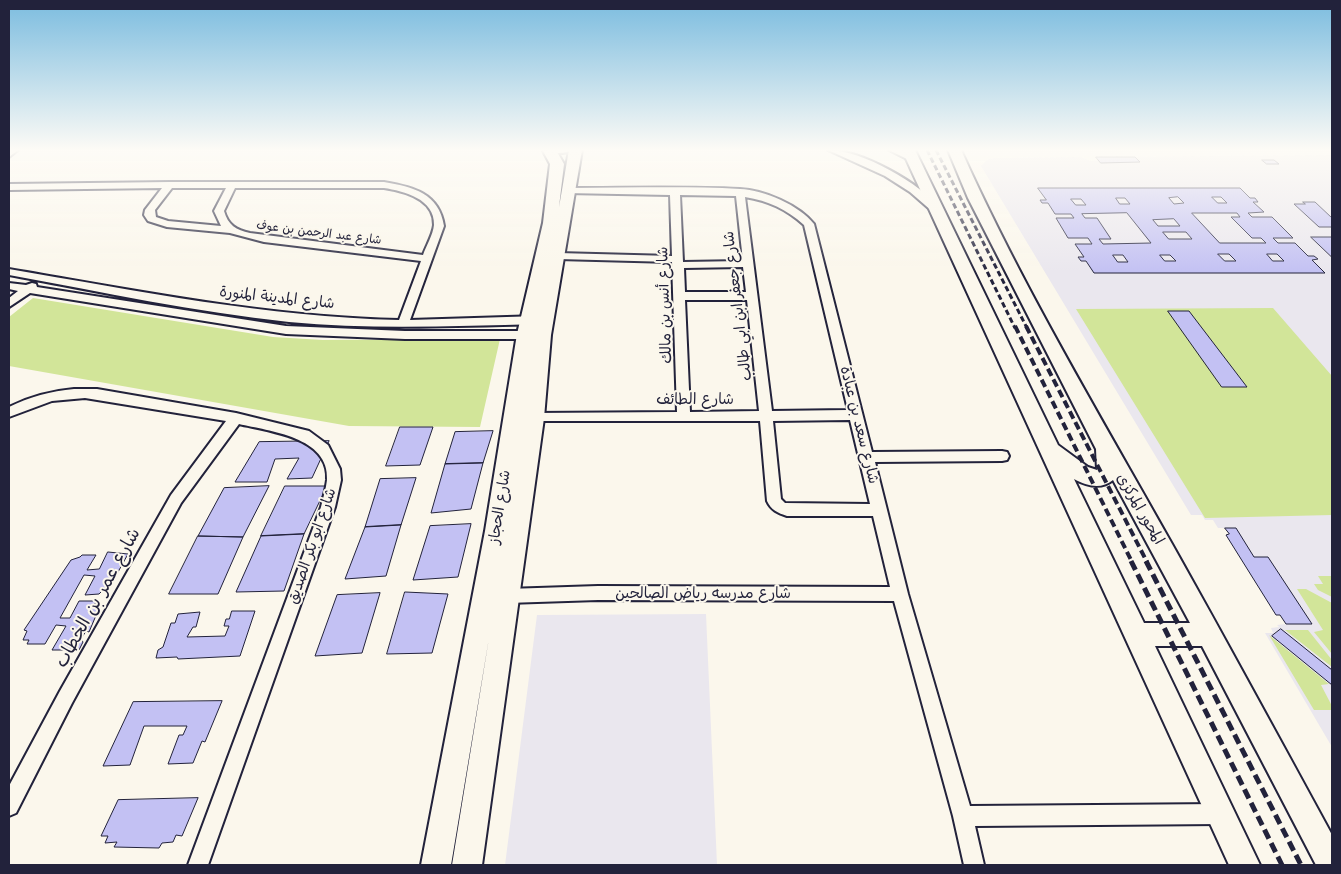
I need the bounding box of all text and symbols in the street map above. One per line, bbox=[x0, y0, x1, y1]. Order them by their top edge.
street label: شارع عبد الرحمن بن عوف bbox=[256, 218, 382, 248]
street label: شارع جعفر ابن ابي طالب bbox=[720, 230, 756, 382]
street label: شارع أنس بن مالك bbox=[654, 246, 676, 364]
street label: شارع المدينة المنورة bbox=[219, 283, 335, 313]
street label: شارع سعد بن عبادة bbox=[836, 364, 882, 486]
street label: شارع الطائف bbox=[656, 391, 734, 409]
street label: شارع الحجاز bbox=[485, 469, 515, 545]
street label: المحور المركزى bbox=[1112, 470, 1168, 548]
street label: شارع ابو بكر الصديق bbox=[284, 486, 340, 606]
street label: شارع عمر بن الخطاب bbox=[51, 524, 145, 672]
street label: شارع مدرسه رياض الصالحين bbox=[615, 585, 791, 603]

